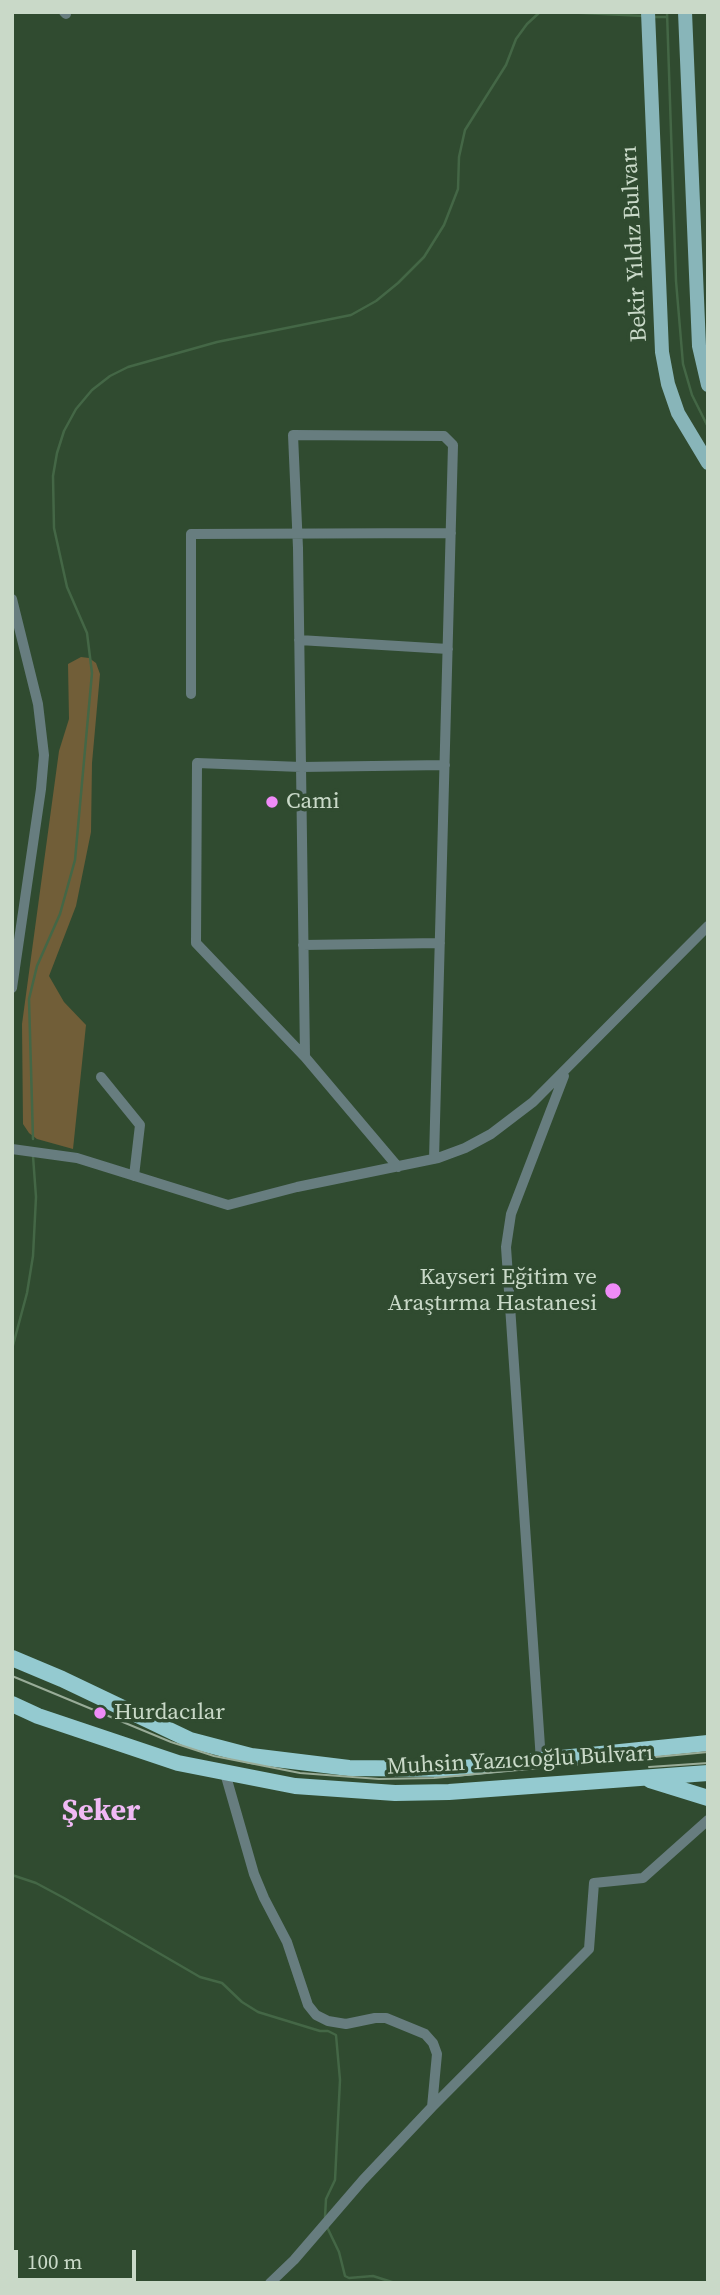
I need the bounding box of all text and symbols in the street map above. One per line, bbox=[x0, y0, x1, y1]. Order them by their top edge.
street label: Bekir Yıldız Bulvarı bbox=[616, 145, 654, 343]
place label: Cami bbox=[286, 788, 340, 816]
marker: Cami bbox=[264, 794, 280, 810]
place label: Kayseri Eğitim ve Araştırma Hastanesi bbox=[388, 1264, 597, 1318]
marker: Kayseri Eğitim ve Araştırma Hastanesi bbox=[603, 1281, 623, 1301]
place label: Hurdacılar bbox=[114, 1699, 225, 1727]
marker: Hurdacılar bbox=[92, 1705, 108, 1721]
street label: Muhsin Yazıcıoğlu Bulvarı bbox=[386, 1740, 654, 1782]
district label: Şeker bbox=[62, 1794, 140, 1830]
scale bar bbox=[18, 2236, 140, 2280]
text: 100 m bbox=[27, 2247, 82, 2276]

